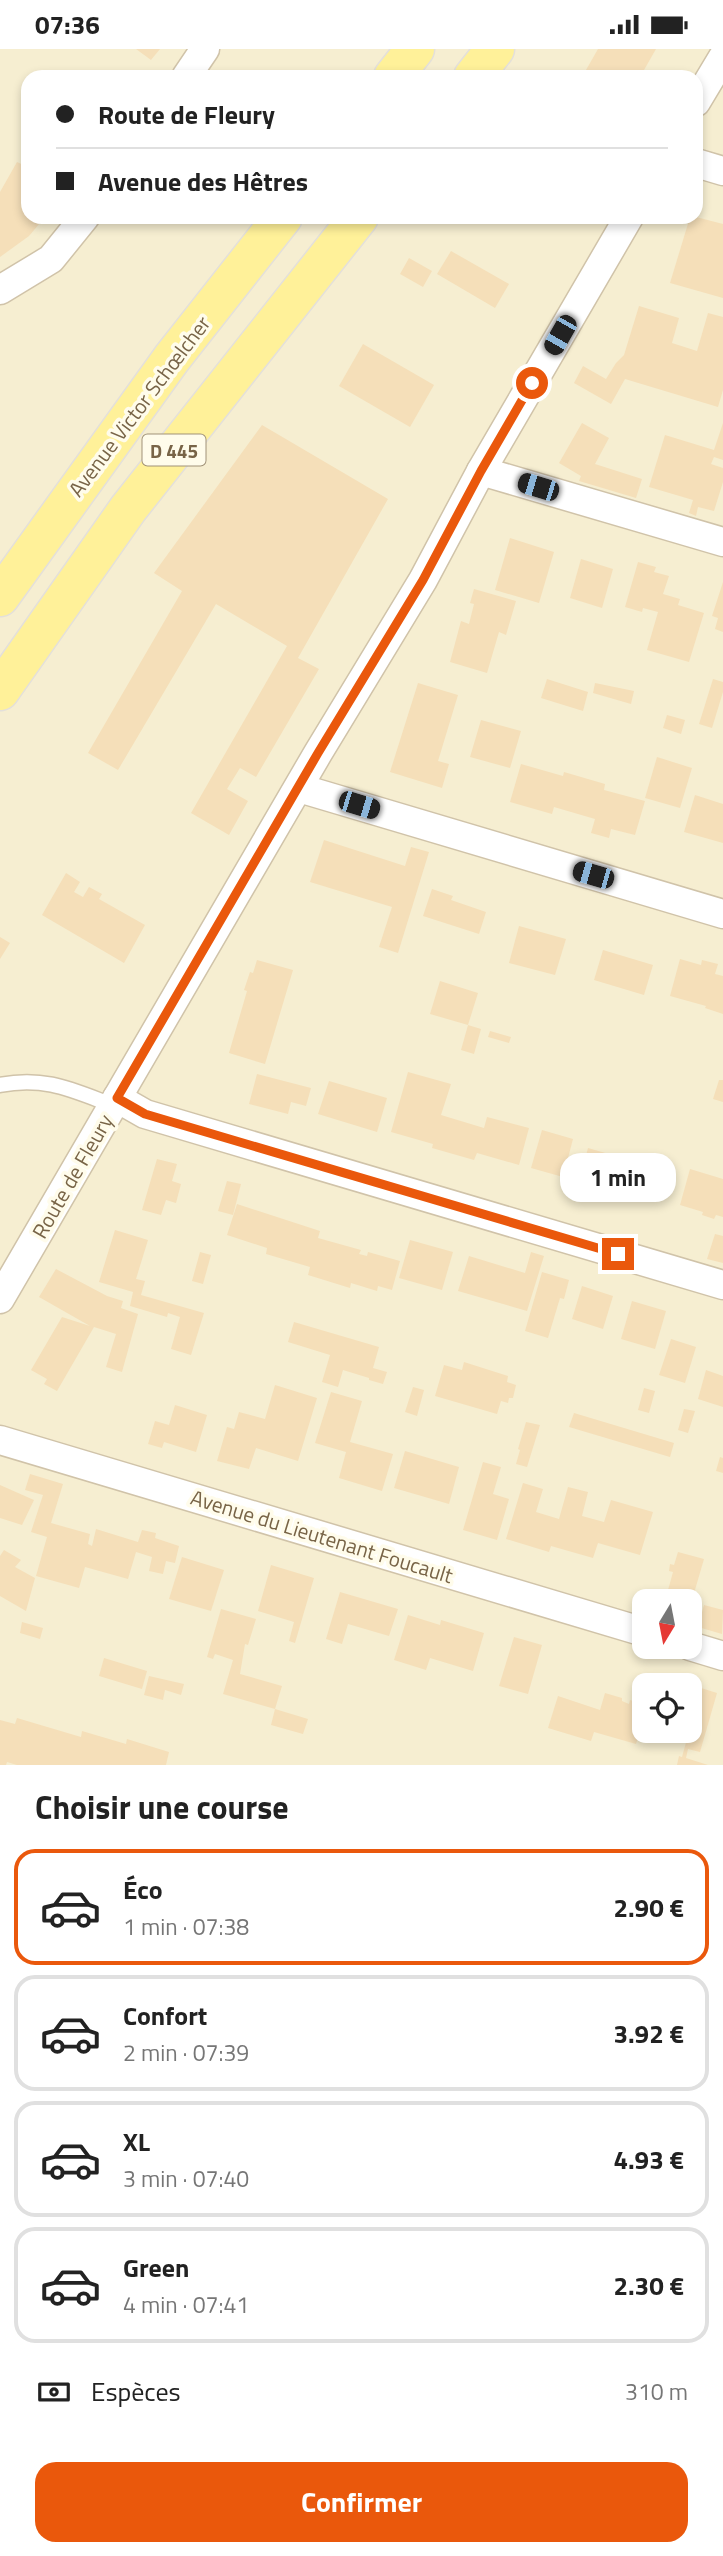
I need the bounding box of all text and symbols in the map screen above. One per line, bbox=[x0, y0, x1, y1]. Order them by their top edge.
text: 07:36 bbox=[35, 5, 100, 44]
text: Route de Fleury bbox=[98, 95, 275, 134]
text: Avenue des Hêtres bbox=[98, 162, 308, 201]
street label: Avenue Victor Schœlcher bbox=[60, 309, 218, 503]
car bbox=[541, 312, 580, 358]
route start bbox=[516, 367, 548, 399]
road number: D 445 bbox=[142, 435, 206, 465]
car bbox=[515, 471, 562, 503]
car bbox=[336, 789, 383, 821]
car bbox=[570, 859, 617, 891]
street label: Route de Fleury bbox=[23, 1108, 121, 1244]
callout: 1 min bbox=[560, 1153, 676, 1201]
text: 1 min bbox=[590, 1160, 646, 1195]
route end bbox=[602, 1238, 634, 1270]
street label: Avenue du Lieutenant Foucault bbox=[187, 1481, 458, 1591]
north arrow bbox=[632, 1589, 702, 1659]
map controls bbox=[632, 1589, 702, 1743]
button: locate bbox=[632, 1673, 702, 1743]
text: Choisir une course bbox=[35, 1783, 289, 1831]
text: Éco bbox=[123, 1870, 163, 1909]
icon: car bbox=[39, 1876, 102, 1939]
text: 2.90 € bbox=[613, 1888, 684, 1927]
text: 1 min · 07:38 bbox=[123, 1909, 249, 1944]
text: Confort bbox=[123, 1996, 207, 2035]
icon: car bbox=[39, 2002, 102, 2065]
text: 3.92 € bbox=[613, 2014, 684, 2053]
text: 2 min · 07:39 bbox=[123, 2035, 249, 2070]
text: XL bbox=[123, 2122, 150, 2161]
icon: car bbox=[39, 2128, 102, 2191]
text: 4.93 € bbox=[613, 2140, 684, 2179]
text: 3 min · 07:40 bbox=[123, 2161, 249, 2196]
text: Green bbox=[123, 2248, 189, 2287]
icon: car bbox=[39, 2254, 102, 2317]
text: 2.30 € bbox=[613, 2266, 684, 2305]
text: 4 min · 07:41 bbox=[123, 2287, 249, 2322]
text: Espèces bbox=[91, 2372, 181, 2411]
icon: cash bbox=[35, 2373, 73, 2411]
text: 310 m bbox=[625, 2374, 688, 2409]
button: Confirmer bbox=[35, 2462, 688, 2542]

